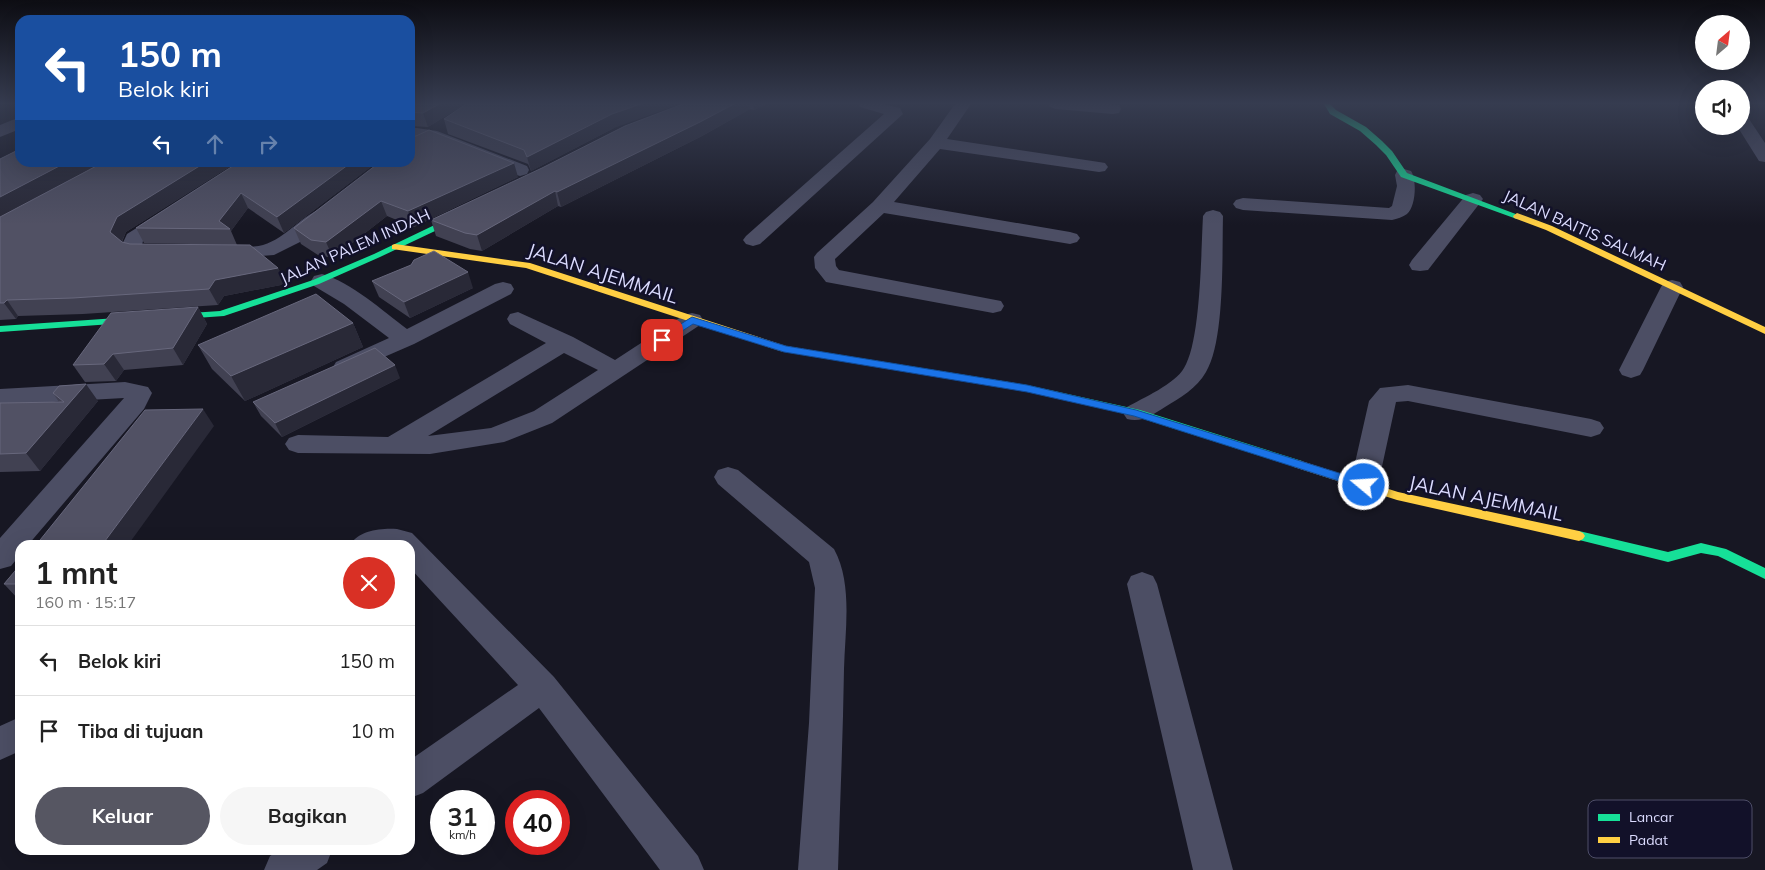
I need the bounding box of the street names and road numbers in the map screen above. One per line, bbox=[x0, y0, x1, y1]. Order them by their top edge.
street label: JALAN BAITIS SALMAH bbox=[1500, 185, 1670, 275]
street label: JALAN PALEM INDAH bbox=[277, 204, 433, 288]
street label: JALAN AJEMMAIL bbox=[525, 237, 682, 309]
street label: JALAN AJEMMAIL bbox=[1407, 470, 1566, 526]

